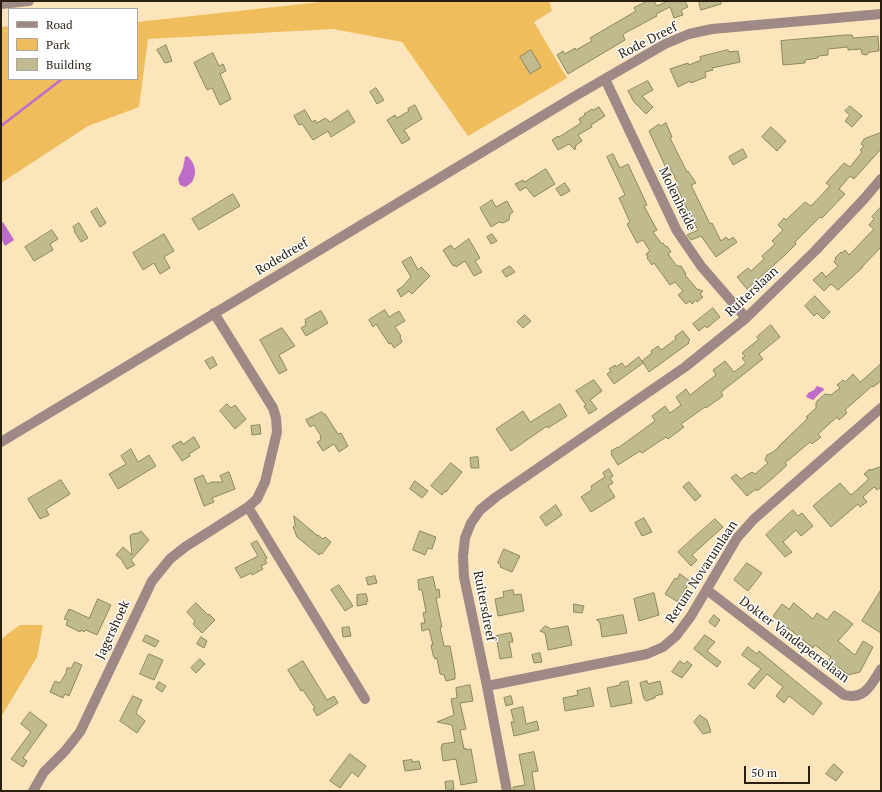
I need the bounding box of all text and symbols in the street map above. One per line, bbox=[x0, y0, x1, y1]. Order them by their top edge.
legend bbox=[8, 8, 138, 80]
text: Road bbox=[46, 17, 73, 32]
street label: Rode Dreef bbox=[616, 20, 680, 62]
text: Park bbox=[46, 37, 70, 52]
text: Building bbox=[46, 57, 91, 72]
street label: Molenheide bbox=[655, 165, 699, 233]
street label: Rodedreef bbox=[253, 235, 311, 279]
street label: Ruiterslaan bbox=[722, 264, 782, 320]
street label: Rerum Novarumlaan bbox=[663, 518, 741, 626]
street label: Ruitersdreef bbox=[470, 569, 498, 643]
street label: Dokter Vandeperrelaan bbox=[736, 594, 852, 686]
street label: Jagershoek bbox=[93, 598, 133, 662]
scale bar bbox=[746, 758, 812, 784]
text: 50 m bbox=[751, 765, 777, 780]

